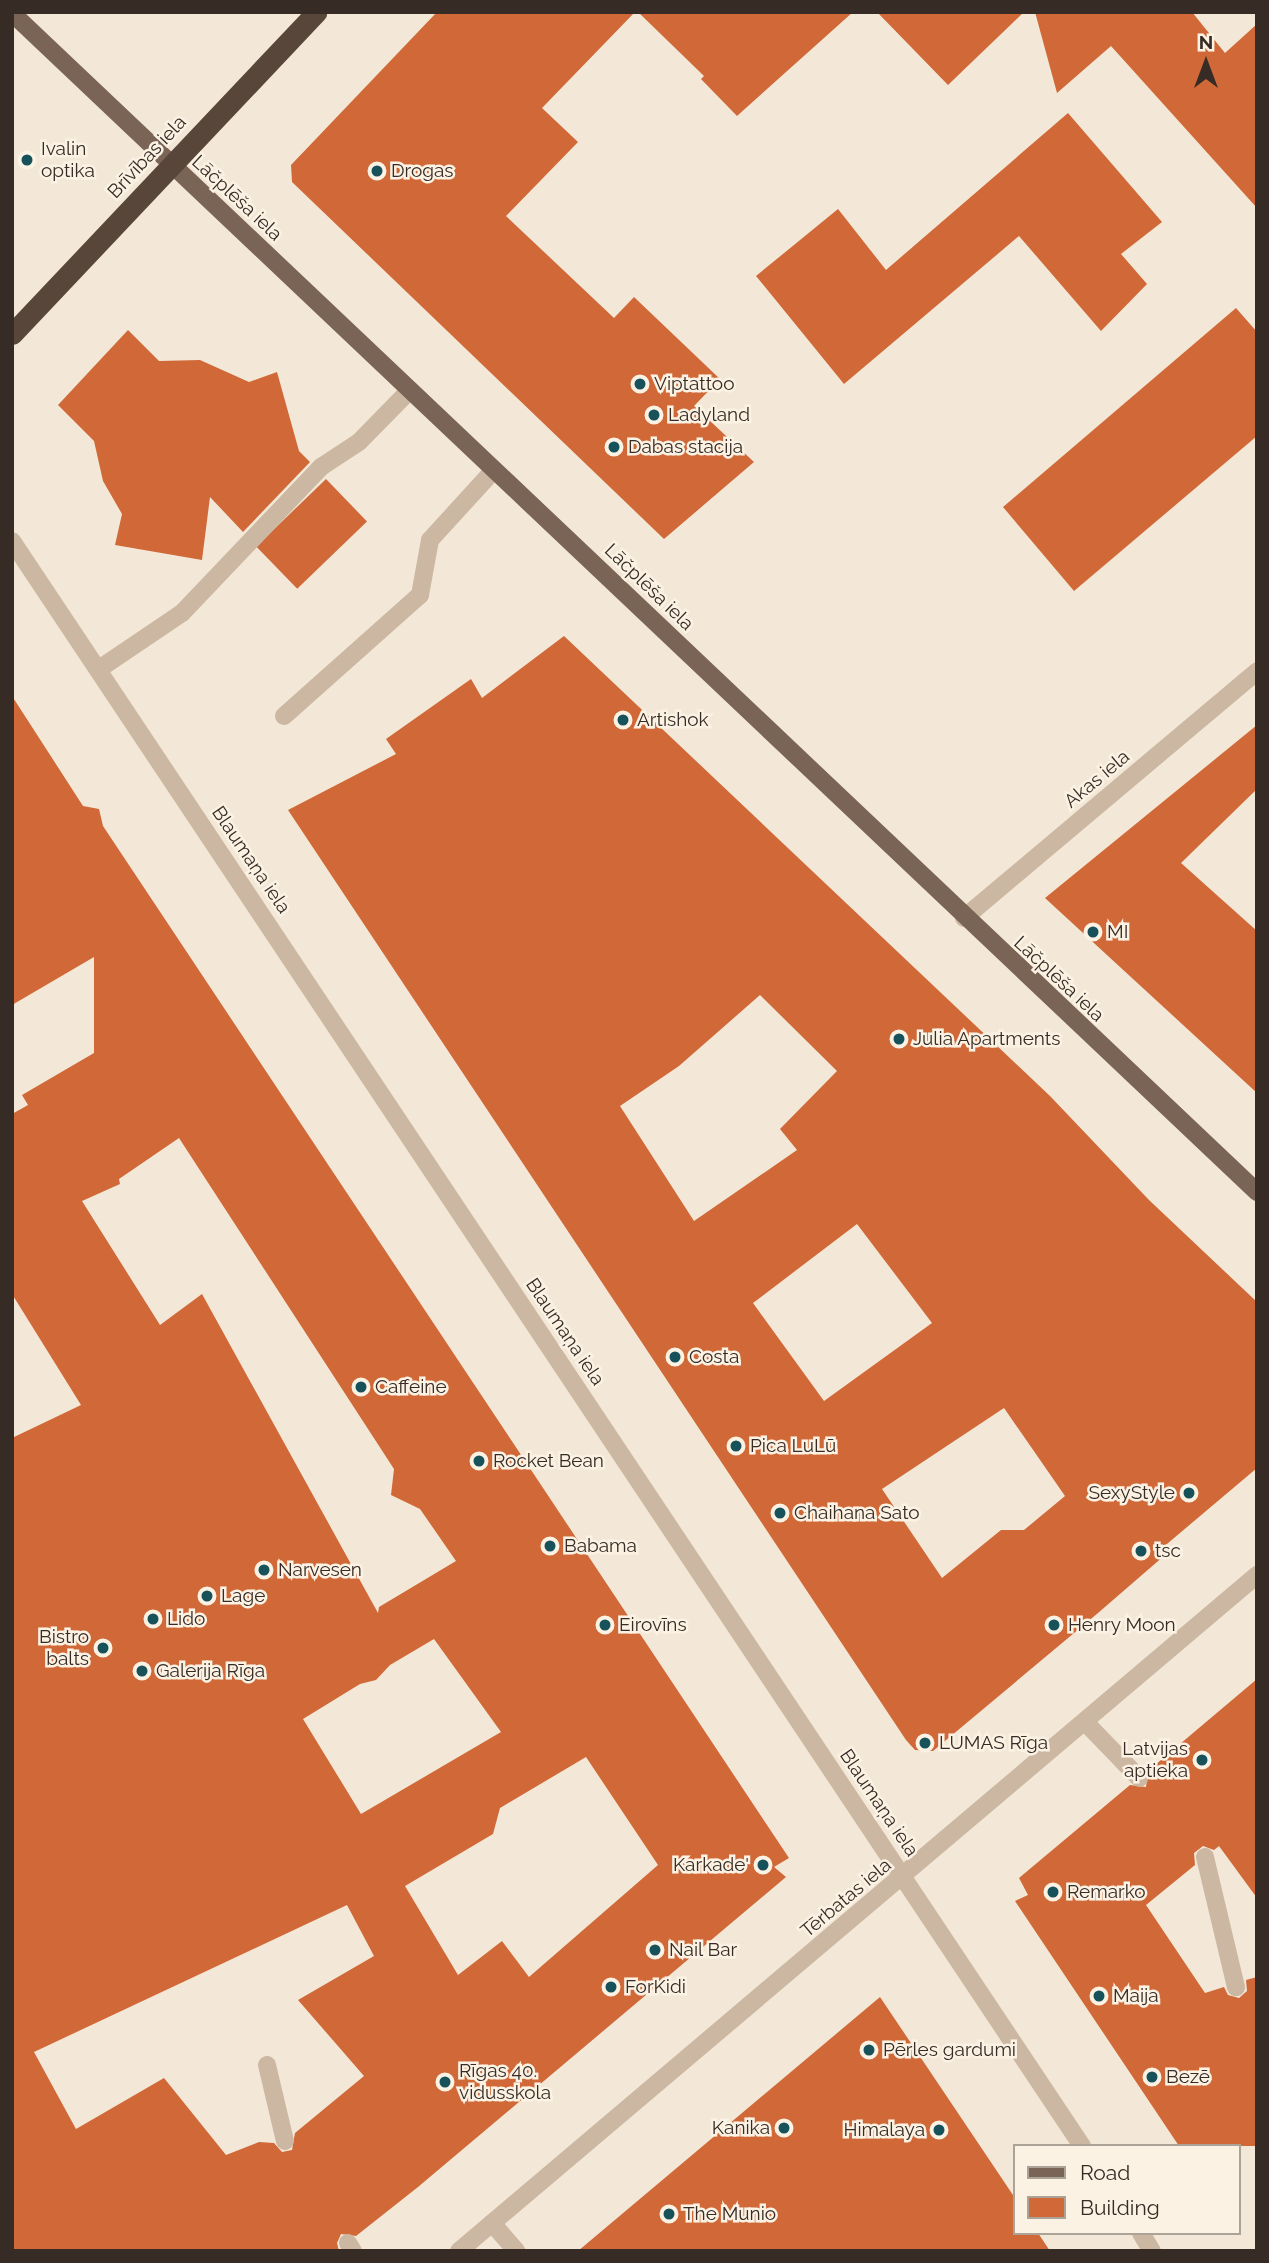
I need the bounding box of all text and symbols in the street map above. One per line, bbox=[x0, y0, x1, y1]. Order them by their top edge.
north arrow bbox=[1171, 28, 1241, 98]
text: N bbox=[1199, 31, 1213, 53]
street label: Brīvības iela bbox=[103, 111, 191, 203]
place label: Ivalin optika bbox=[41, 138, 95, 182]
street label: Lāčplēša iela bbox=[187, 150, 287, 246]
marker: Ivalin optika bbox=[19, 152, 35, 168]
place label: Drogas bbox=[391, 160, 454, 182]
marker: Drogas bbox=[369, 163, 385, 179]
place label: Viptattoo bbox=[654, 373, 734, 395]
marker: Viptattoo bbox=[632, 376, 648, 392]
place label: Ladyland bbox=[668, 404, 750, 426]
marker: Ladyland bbox=[646, 407, 662, 423]
place label: Dabas stacija bbox=[628, 436, 743, 458]
marker: Dabas stacija bbox=[606, 439, 622, 455]
street label: Lāčplēša iela bbox=[600, 539, 698, 635]
place label: Artishok bbox=[637, 709, 709, 731]
marker: Artishok bbox=[615, 712, 631, 728]
street label: Akas iela bbox=[1060, 745, 1134, 813]
street label: Blaumaņa iela bbox=[207, 802, 295, 918]
place label: MI bbox=[1107, 921, 1128, 943]
marker: MI bbox=[1085, 924, 1101, 940]
street label: Lāčplēša iela bbox=[1009, 931, 1109, 1027]
place label: Julia Apartments bbox=[913, 1028, 1061, 1050]
marker: Julia Apartments bbox=[891, 1031, 907, 1047]
street label: Blaumaņa iela bbox=[521, 1274, 609, 1390]
place label: Costa bbox=[689, 1346, 739, 1368]
marker: Costa bbox=[667, 1349, 683, 1365]
place label: Caffeine bbox=[375, 1376, 447, 1398]
marker: Caffeine bbox=[353, 1379, 369, 1395]
place label: Pica LuLū bbox=[750, 1435, 836, 1457]
marker: Pica LuLū bbox=[728, 1438, 744, 1454]
place label: Rocket Bean bbox=[493, 1450, 604, 1472]
marker: Rocket Bean bbox=[471, 1453, 487, 1469]
place label: SexyStyle bbox=[1088, 1482, 1175, 1504]
marker: SexyStyle bbox=[1181, 1485, 1197, 1501]
place label: Chaihana Sato bbox=[794, 1502, 920, 1524]
marker: Chaihana Sato bbox=[772, 1505, 788, 1521]
place label: Babama bbox=[564, 1535, 637, 1557]
marker: Babama bbox=[542, 1538, 558, 1554]
place label: tsc bbox=[1155, 1540, 1181, 1562]
marker: tsc bbox=[1133, 1543, 1149, 1559]
place label: Narvesen bbox=[278, 1559, 362, 1581]
marker: Narvesen bbox=[256, 1562, 272, 1578]
place label: Lage bbox=[221, 1585, 265, 1607]
marker: Lage bbox=[199, 1588, 215, 1604]
place label: Lido bbox=[167, 1608, 205, 1630]
marker: Lido bbox=[145, 1611, 161, 1627]
place label: Eirovīns bbox=[619, 1614, 687, 1636]
place label: Henry Moon bbox=[1068, 1614, 1176, 1636]
marker: Eirovīns bbox=[597, 1617, 613, 1633]
marker: Henry Moon bbox=[1046, 1617, 1062, 1633]
place label: Bistro balts bbox=[39, 1626, 89, 1670]
marker: Bistro balts bbox=[95, 1640, 111, 1656]
place label: Galerija Rīga bbox=[156, 1660, 265, 1682]
marker: Galerija Rīga bbox=[134, 1663, 150, 1679]
place label: LUMAS Rīga bbox=[939, 1732, 1048, 1754]
marker: LUMAS Rīga bbox=[917, 1735, 933, 1751]
place label: Latvijas aptieka bbox=[1122, 1738, 1188, 1782]
street label: Blaumaņa iela bbox=[835, 1745, 923, 1861]
marker: Latvijas aptieka bbox=[1194, 1752, 1210, 1768]
place label: Karkade' bbox=[673, 1854, 749, 1876]
street label: Tērbatas iela bbox=[796, 1854, 896, 1942]
marker: Karkade' bbox=[755, 1857, 771, 1873]
place label: Remarko bbox=[1067, 1881, 1146, 1903]
marker: Remarko bbox=[1045, 1884, 1061, 1900]
place label: Nail Bar bbox=[669, 1939, 738, 1961]
marker: Nail Bar bbox=[647, 1942, 663, 1958]
place label: ForKidi bbox=[625, 1976, 686, 1998]
marker: ForKidi bbox=[603, 1979, 619, 1995]
place label: Maija bbox=[1113, 1985, 1159, 2007]
marker: Maija bbox=[1091, 1988, 1107, 2004]
place label: Pērles gardumi bbox=[883, 2039, 1016, 2061]
marker: Pērles gardumi bbox=[861, 2042, 877, 2058]
place label: Rīgas 40. vidusskola bbox=[459, 2060, 551, 2104]
place label: Bezē bbox=[1166, 2066, 1210, 2088]
marker: Bezē bbox=[1144, 2069, 1160, 2085]
marker: Rīgas 40. vidusskola bbox=[437, 2074, 453, 2090]
place label: Kanika bbox=[712, 2117, 770, 2139]
place label: Himalaya bbox=[843, 2119, 925, 2141]
marker: Kanika bbox=[776, 2120, 792, 2136]
marker: Himalaya bbox=[931, 2122, 947, 2138]
legend bbox=[1014, 2144, 1241, 2235]
text: Road bbox=[1080, 2160, 1130, 2185]
text: Building bbox=[1080, 2195, 1160, 2220]
place label: The Munio bbox=[683, 2203, 776, 2225]
marker: The Munio bbox=[661, 2206, 677, 2222]

